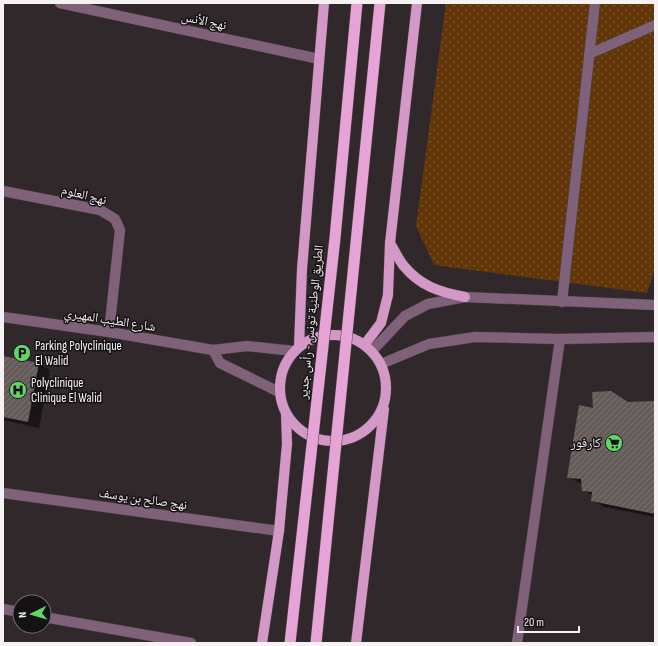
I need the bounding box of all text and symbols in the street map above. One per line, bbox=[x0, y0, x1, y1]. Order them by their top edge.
street label: نهج الأنس bbox=[180, 8, 228, 35]
street label: نهج العلوم bbox=[59, 182, 108, 209]
street label: الطريق الوطنية تونس - رأس جدير bbox=[295, 244, 327, 401]
street label: شارع الطيب المهيري bbox=[63, 305, 157, 337]
place label: Parking Polyclinique El Walid bbox=[35, 338, 122, 369]
parking icon: Parking Polyclinique El Walid bbox=[12, 343, 32, 363]
place label: Polyclinique Clinique El Walid bbox=[31, 375, 102, 406]
hospital icon: Polyclinique Clinique El Walid bbox=[8, 380, 28, 400]
supermarket icon: كارفور bbox=[604, 433, 624, 453]
place label: كارفور bbox=[570, 435, 602, 451]
street label: نهج صالح بن يوسف bbox=[98, 485, 188, 514]
north arrow bbox=[12, 594, 52, 634]
scale bar bbox=[518, 608, 579, 634]
text: N bbox=[16, 611, 29, 618]
text: 20 m bbox=[524, 615, 544, 630]

